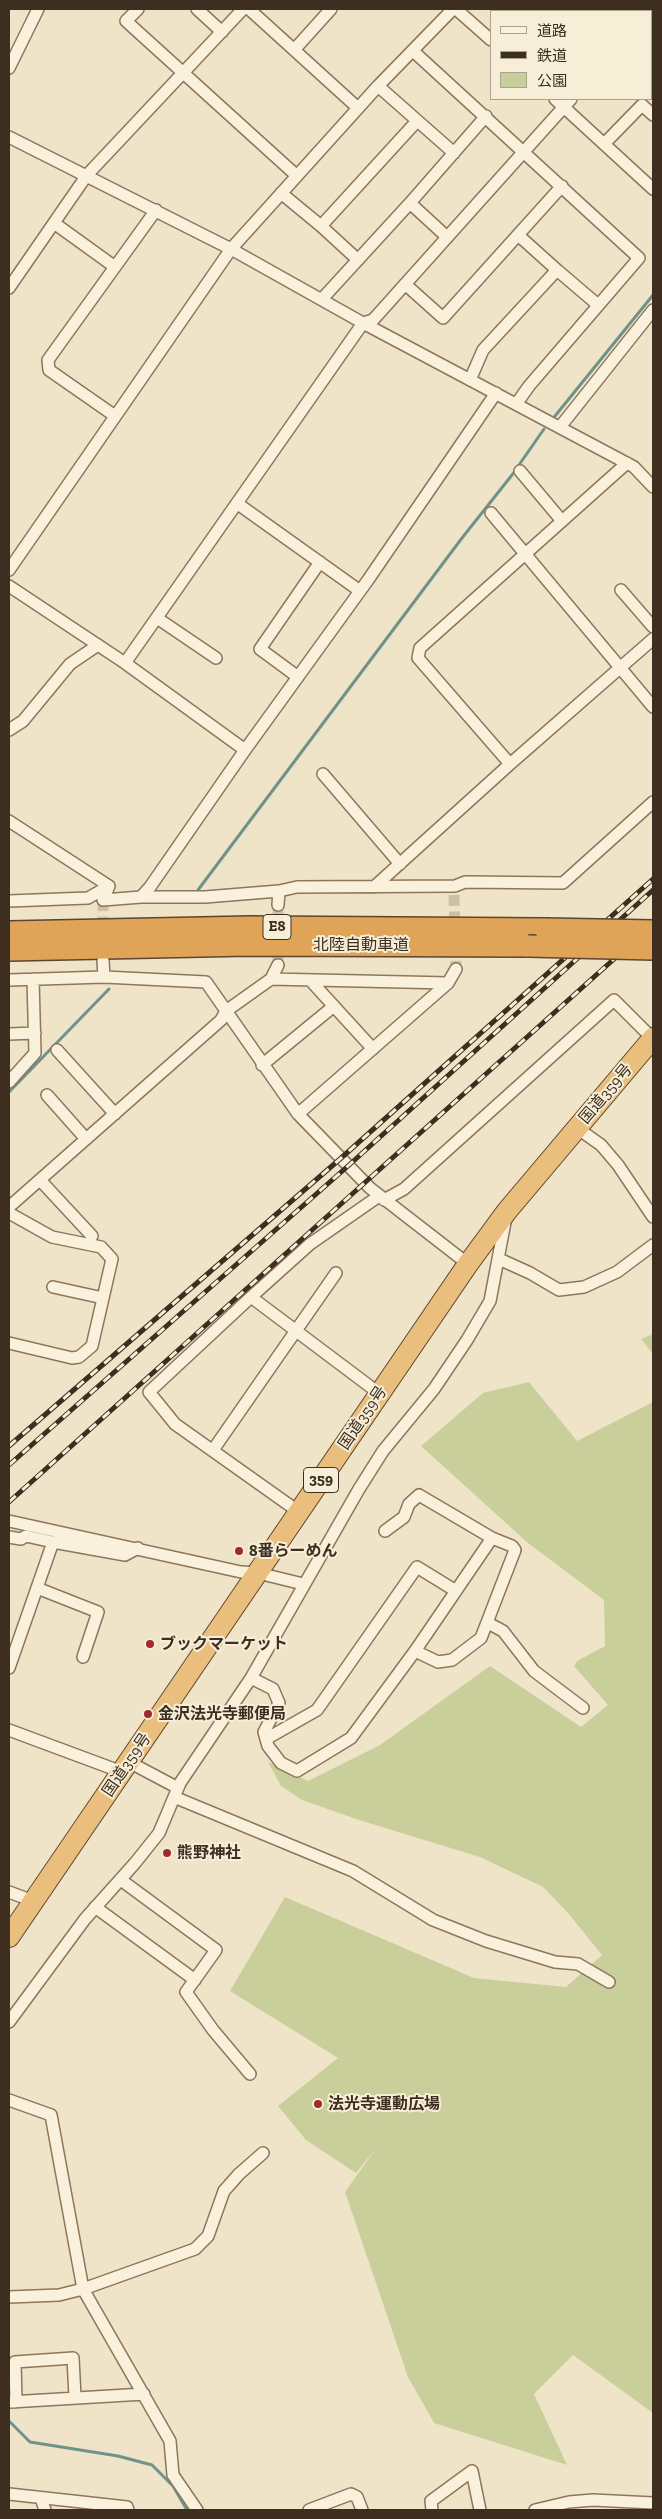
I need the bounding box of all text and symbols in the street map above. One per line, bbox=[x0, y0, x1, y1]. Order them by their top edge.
legend bbox=[490, 10, 652, 100]
text: 道路 bbox=[537, 22, 567, 40]
text: 鉄道 bbox=[537, 47, 567, 65]
text: 公園 bbox=[537, 72, 567, 90]
road number: E8 bbox=[263, 914, 291, 940]
street label: 北陸自動車道 bbox=[313, 935, 409, 955]
street label: 国道359号 bbox=[575, 1060, 637, 1128]
street label: 国道359号 bbox=[335, 1383, 391, 1453]
road number: 359 bbox=[304, 1468, 338, 1492]
place label: 8番らーめん bbox=[249, 1541, 338, 1561]
marker: 8番らーめん bbox=[233, 1545, 245, 1557]
place label: ブックマーケット bbox=[160, 1634, 288, 1654]
marker: ブックマーケット bbox=[144, 1638, 156, 1650]
place label: 金沢法光寺郵便局 bbox=[158, 1704, 286, 1724]
marker: 金沢法光寺郵便局 bbox=[142, 1708, 154, 1720]
street label: 国道359号 bbox=[99, 1730, 155, 1800]
place label: 熊野神社 bbox=[177, 1843, 241, 1863]
marker: 熊野神社 bbox=[161, 1847, 173, 1859]
place label: 法光寺運動広場 bbox=[328, 2094, 440, 2114]
marker: 法光寺運動広場 bbox=[312, 2098, 324, 2110]

